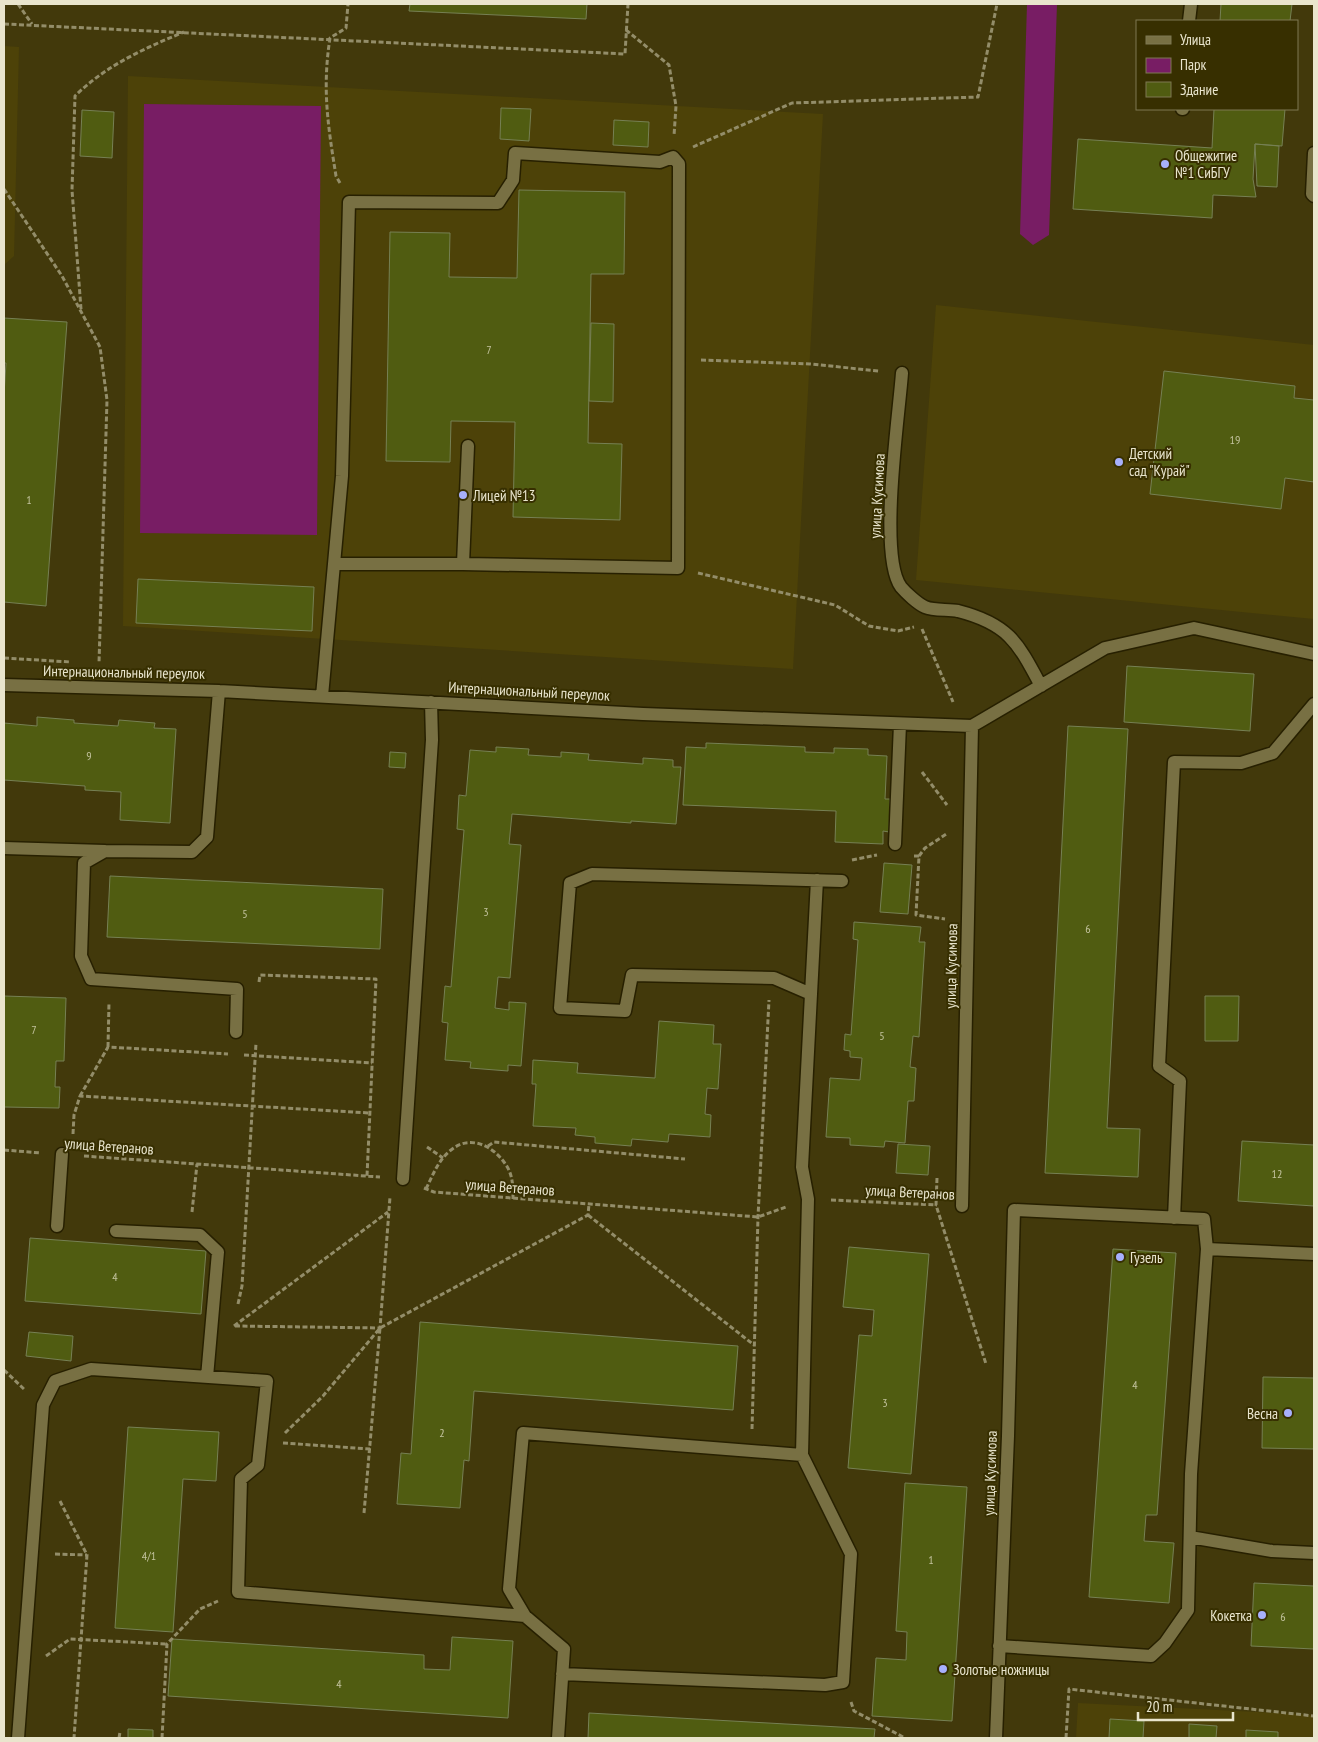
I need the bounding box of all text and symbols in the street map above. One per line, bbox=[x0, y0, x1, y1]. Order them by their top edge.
legend bbox=[1136, 20, 1298, 110]
text: Улица bbox=[1180, 30, 1211, 49]
text: Парк bbox=[1180, 55, 1206, 74]
text: Здание bbox=[1180, 80, 1218, 99]
place label: Общежитие №1 СиБГУ bbox=[1175, 146, 1237, 182]
marker: Общежитие №1 СиБГУ bbox=[1159, 158, 1171, 170]
house number: 7 bbox=[486, 342, 492, 357]
house number: 19 bbox=[1230, 432, 1240, 447]
place label: Детский сад "Курай" bbox=[1129, 444, 1190, 480]
street label: улица Кусимова bbox=[865, 453, 889, 539]
marker: Детский сад "Курай" bbox=[1113, 456, 1125, 468]
place label: Лицей №13 bbox=[472, 486, 536, 505]
marker: Лицей №13 bbox=[457, 489, 469, 501]
house number: 1 bbox=[26, 492, 32, 507]
street label: Интернациональный переулок bbox=[43, 661, 205, 683]
street label: Интернациональный переулок bbox=[448, 677, 610, 705]
house number: 9 bbox=[86, 748, 92, 763]
house number: 3 bbox=[483, 904, 489, 919]
house number: 5 bbox=[242, 906, 248, 921]
house number: 6 bbox=[1085, 921, 1091, 936]
street label: улица Кусимова bbox=[941, 923, 961, 1009]
house number: 7 bbox=[31, 1022, 37, 1037]
house number: 5 bbox=[879, 1028, 885, 1043]
street label: улица Ветеранов bbox=[64, 1133, 154, 1159]
house number: 12 bbox=[1272, 1166, 1282, 1181]
street label: улица Ветеранов bbox=[465, 1174, 555, 1200]
street label: улица Ветеранов bbox=[865, 1180, 955, 1204]
place label: Гузель bbox=[1130, 1248, 1163, 1267]
marker: Гузель bbox=[1114, 1251, 1126, 1263]
house number: 4 bbox=[112, 1269, 118, 1284]
house number: 4 bbox=[1132, 1377, 1138, 1392]
house number: 3 bbox=[882, 1395, 888, 1410]
place label: Весна bbox=[1247, 1404, 1278, 1423]
marker: Весна bbox=[1282, 1407, 1294, 1419]
house number: 2 bbox=[439, 1425, 445, 1440]
street label: улица Кусимова bbox=[979, 1430, 1001, 1516]
house number: 4/1 bbox=[142, 1548, 156, 1563]
house number: 1 bbox=[928, 1552, 934, 1567]
place label: Кокетка bbox=[1210, 1606, 1252, 1625]
marker: Кокетка bbox=[1256, 1609, 1268, 1621]
house number: 6 bbox=[1280, 1609, 1286, 1624]
place label: Золотые ножницы bbox=[953, 1660, 1049, 1679]
marker: Золотые ножницы bbox=[937, 1663, 949, 1675]
house number: 4 bbox=[336, 1676, 342, 1691]
scale bar bbox=[1138, 1690, 1233, 1722]
text: 20 m bbox=[1146, 1697, 1172, 1716]

